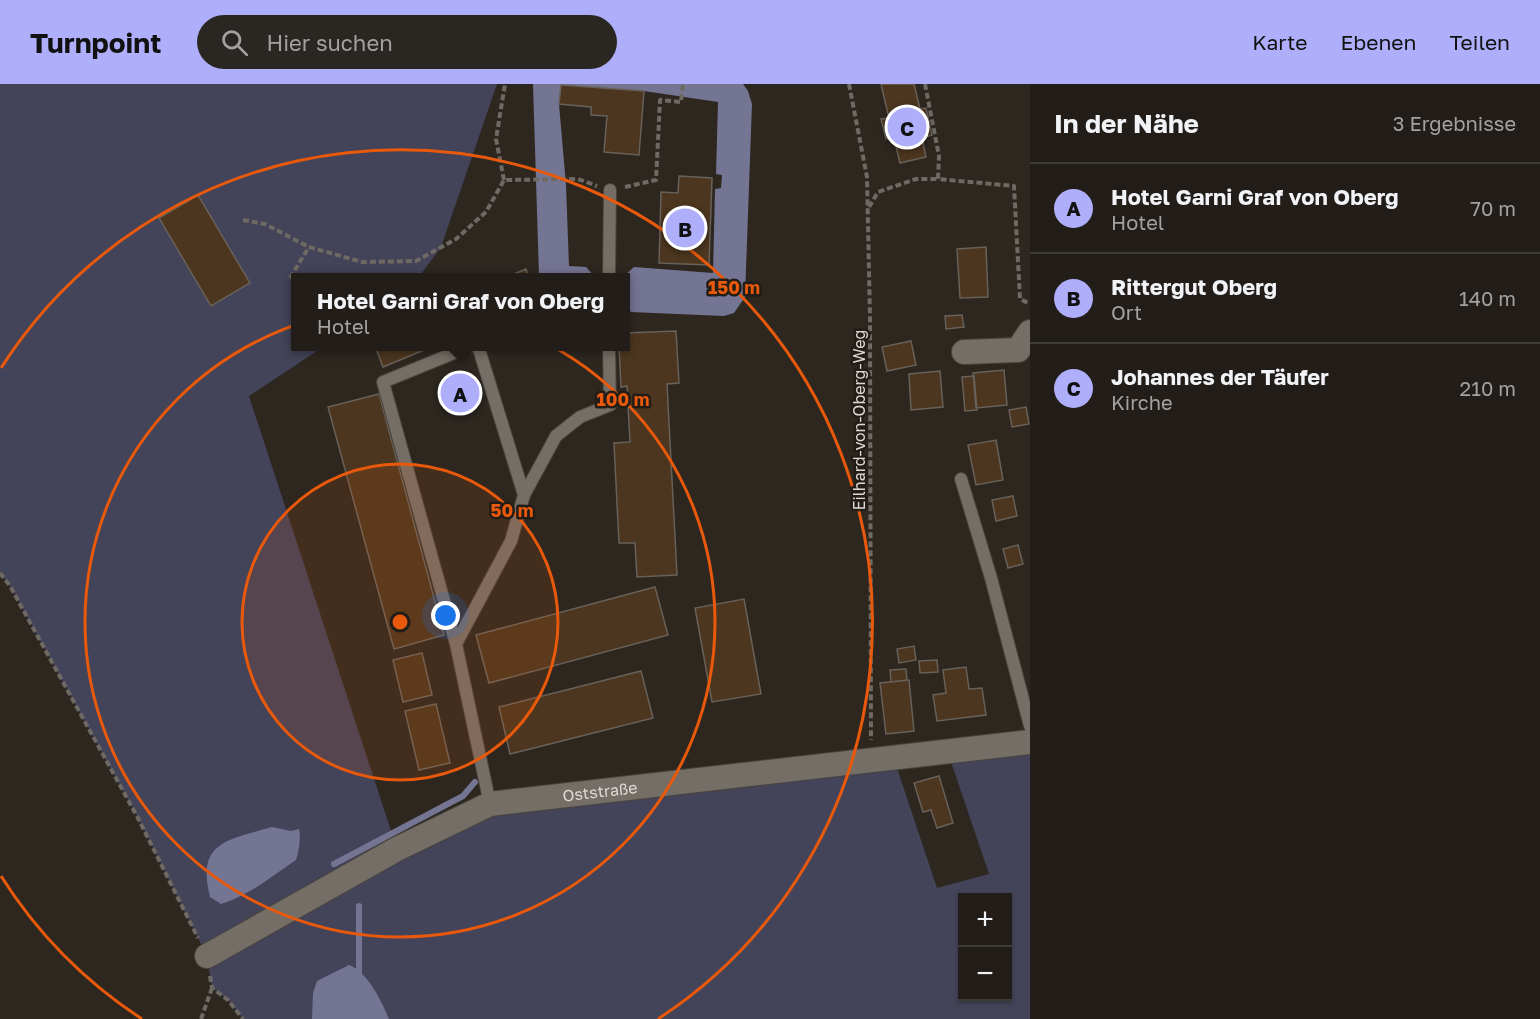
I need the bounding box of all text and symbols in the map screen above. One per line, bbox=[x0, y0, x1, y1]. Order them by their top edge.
search box bbox=[197, 15, 617, 69]
text: Turnpoint bbox=[30, 26, 161, 59]
icon: search bbox=[218, 26, 251, 59]
text: Hier suchen bbox=[266, 29, 393, 56]
text: Karte bbox=[1252, 29, 1308, 55]
text: Ebenen bbox=[1341, 29, 1416, 55]
text: Teilen bbox=[1449, 29, 1510, 55]
pin: C bbox=[888, 104, 926, 150]
text: In der Nähe bbox=[1054, 108, 1199, 139]
text: 3 Ergebnisse bbox=[1393, 111, 1516, 135]
text: Hotel Garni Graf von Oberg bbox=[1111, 183, 1399, 210]
text: A bbox=[1066, 196, 1081, 220]
text: 70 m bbox=[1470, 196, 1516, 220]
pin: B bbox=[666, 206, 704, 250]
text: Hotel bbox=[1111, 210, 1164, 234]
popup bbox=[291, 273, 630, 351]
text: Rittergut Oberg bbox=[1111, 273, 1277, 300]
text: 150 m bbox=[708, 276, 760, 298]
text: B bbox=[1066, 286, 1081, 310]
text: 140 m bbox=[1459, 286, 1516, 310]
text: Hotel Garni Graf von Oberg bbox=[317, 287, 604, 314]
text: Ort bbox=[1111, 300, 1142, 324]
text: Hotel bbox=[317, 314, 370, 338]
street label: Eilhard-von-Oberg-Weg bbox=[849, 330, 869, 510]
text: Johannes der Täufer bbox=[1111, 363, 1329, 390]
pin: A bbox=[440, 370, 480, 416]
text: C bbox=[1066, 376, 1081, 400]
text: 210 m bbox=[1460, 376, 1516, 400]
text: 100 m bbox=[597, 388, 649, 410]
text: Kirche bbox=[1111, 390, 1173, 414]
text: 50 m bbox=[491, 499, 533, 521]
your location bbox=[431, 601, 460, 630]
centre of rings bbox=[390, 612, 410, 632]
street label: Oststraße bbox=[561, 777, 638, 806]
map controls bbox=[958, 893, 1012, 1001]
button: + bbox=[958, 893, 1012, 947]
button: − bbox=[958, 947, 1012, 1001]

